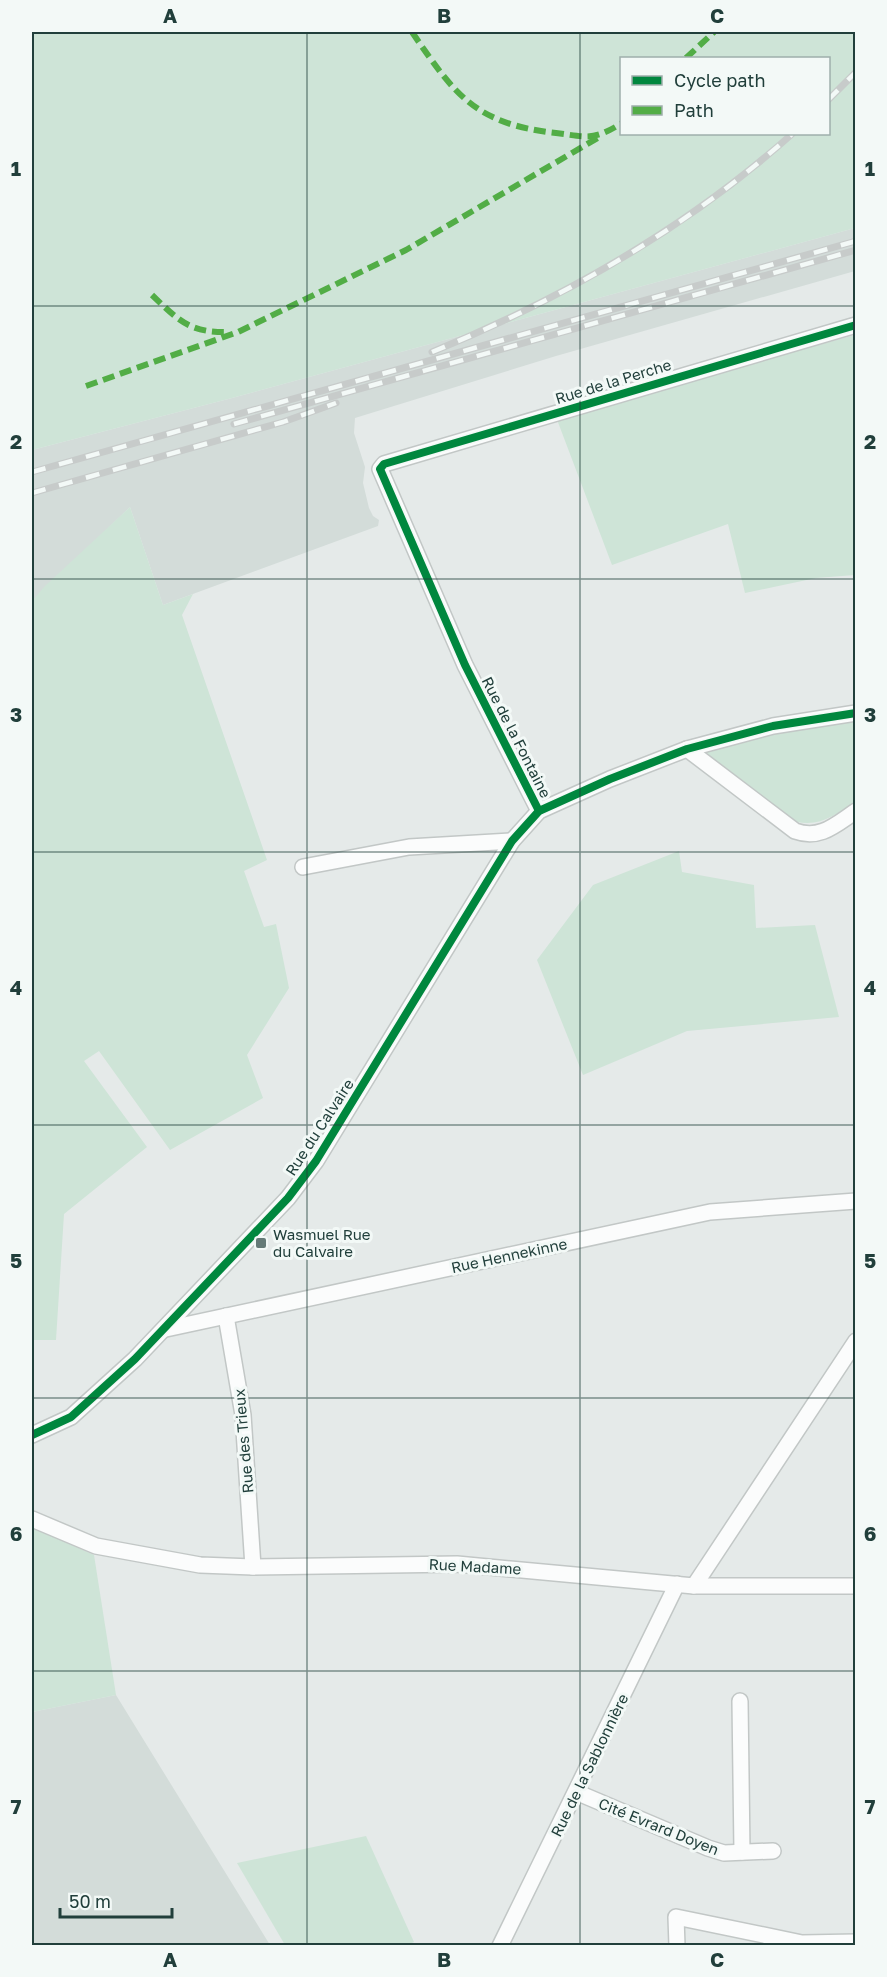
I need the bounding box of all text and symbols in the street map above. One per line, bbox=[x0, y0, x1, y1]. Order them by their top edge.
text: A bbox=[163, 3, 177, 27]
text: B bbox=[437, 3, 451, 27]
text: C bbox=[710, 3, 724, 27]
legend bbox=[620, 57, 830, 135]
text: Cycle path bbox=[674, 69, 766, 91]
text: Path bbox=[674, 99, 714, 121]
text: 1 bbox=[11, 156, 21, 180]
text: 1 bbox=[865, 156, 875, 180]
street label: Rue de la Perche bbox=[553, 355, 673, 407]
text: 2 bbox=[10, 429, 22, 453]
text: 2 bbox=[864, 429, 876, 453]
street label: Rue de la Fontaine bbox=[479, 673, 555, 801]
text: 3 bbox=[10, 702, 22, 726]
text: 3 bbox=[864, 702, 876, 726]
text: 4 bbox=[10, 975, 22, 999]
text: 4 bbox=[864, 975, 876, 999]
street label: Rue du Calvaire bbox=[281, 1075, 357, 1179]
place label: Wasmuel Rue du Calvaire bbox=[273, 1225, 371, 1260]
street label: Rue Hennekinne bbox=[449, 1234, 569, 1276]
marker: Wasmuel Rue du Calvaire bbox=[254, 1236, 268, 1250]
text: 5 bbox=[10, 1248, 22, 1272]
text: 5 bbox=[864, 1248, 876, 1272]
street label: Rue des Trieux bbox=[229, 1388, 257, 1494]
text: 6 bbox=[10, 1521, 22, 1545]
text: 6 bbox=[864, 1521, 876, 1545]
street label: Rue Madame bbox=[428, 1555, 522, 1577]
street label: Rue de la Sablonnière bbox=[547, 1690, 632, 1839]
text: 7 bbox=[11, 1794, 22, 1818]
street label: Cité Evrard Doyen bbox=[596, 1794, 722, 1858]
text: 7 bbox=[865, 1794, 876, 1818]
scale bar bbox=[60, 1881, 172, 1919]
text: 50 m bbox=[69, 1890, 111, 1912]
text: A bbox=[163, 1947, 177, 1971]
text: B bbox=[437, 1947, 451, 1971]
text: C bbox=[710, 1947, 724, 1971]

